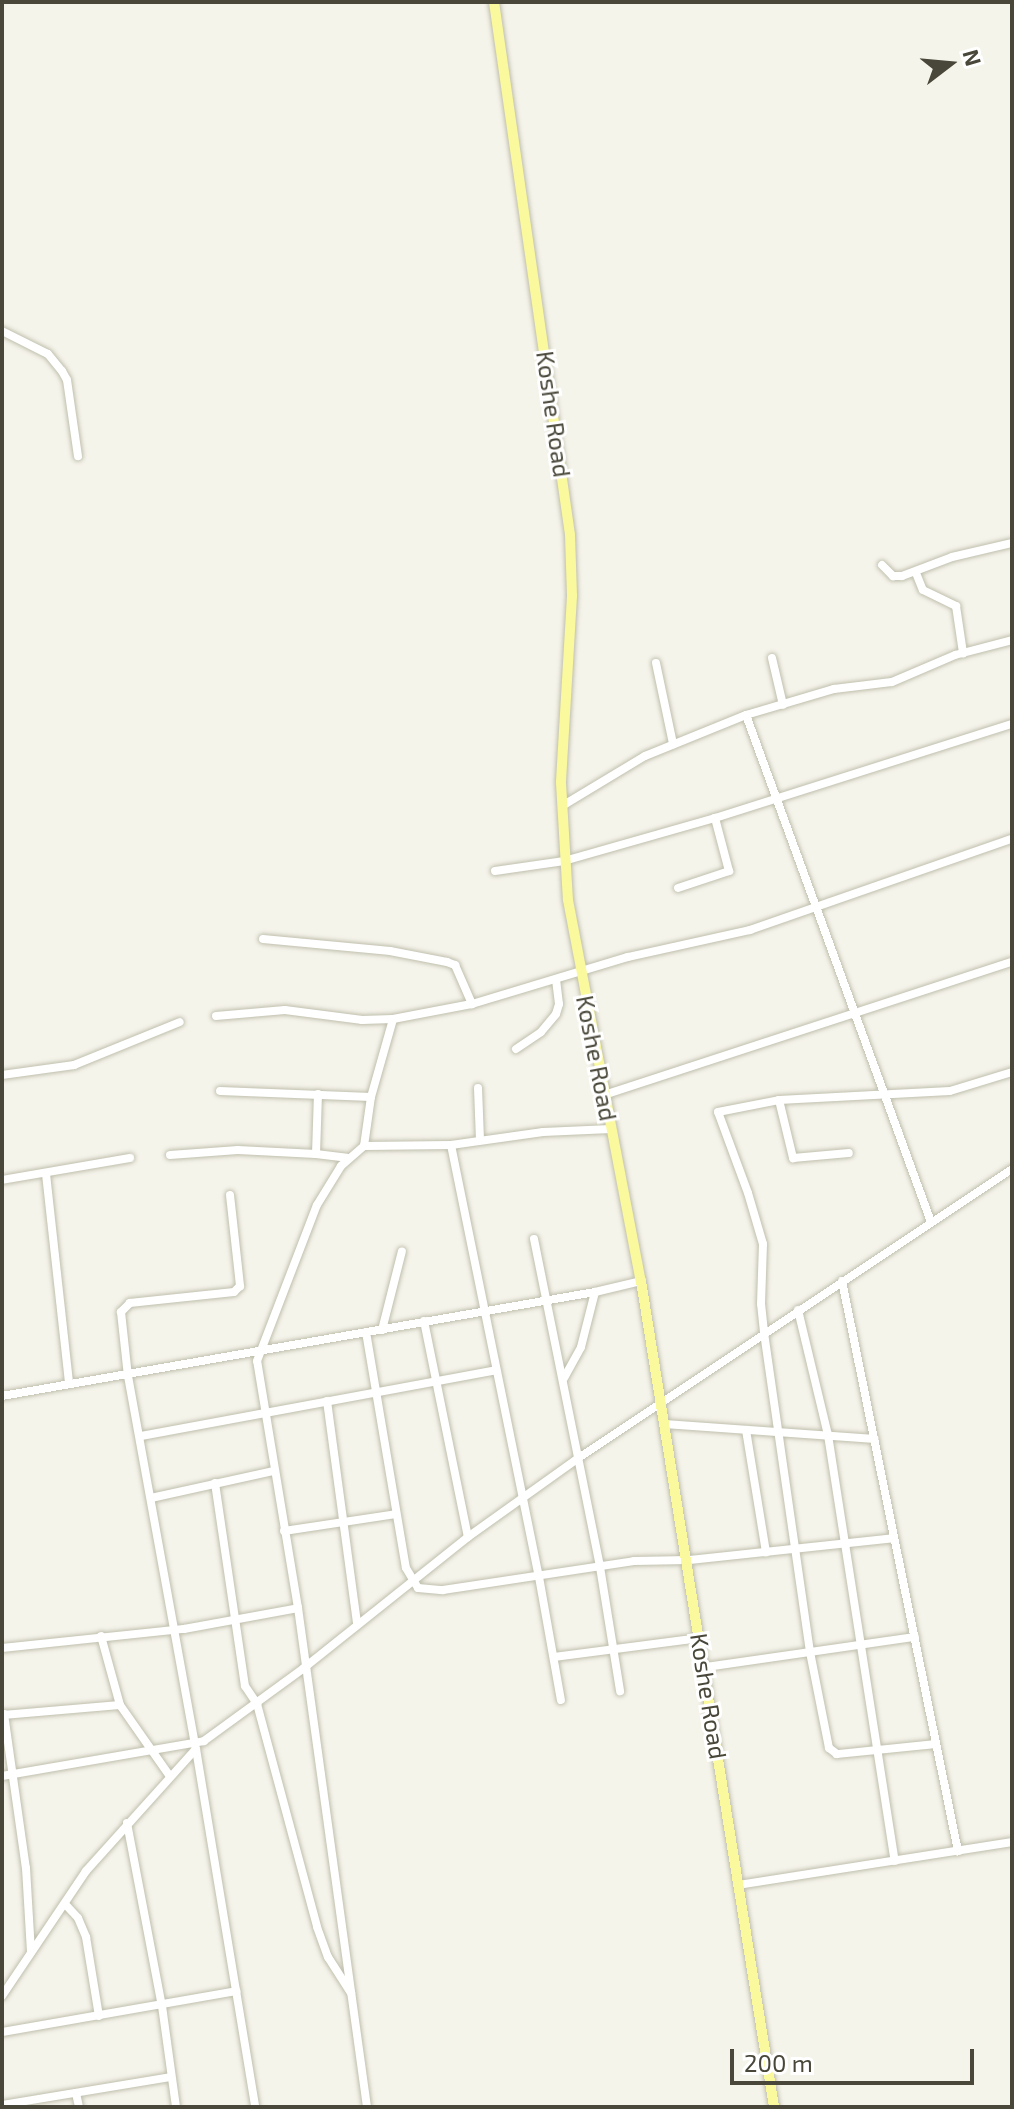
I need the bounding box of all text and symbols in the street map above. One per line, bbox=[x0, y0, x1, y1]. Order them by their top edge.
north arrow bbox=[910, 24, 990, 104]
text: N bbox=[958, 46, 988, 69]
street label: Koshe Road bbox=[531, 349, 577, 479]
street label: Koshe Road bbox=[571, 993, 623, 1123]
street label: Koshe Road bbox=[685, 1631, 733, 1761]
scale bar bbox=[734, 2033, 978, 2083]
text: 200 m bbox=[744, 2048, 813, 2077]

